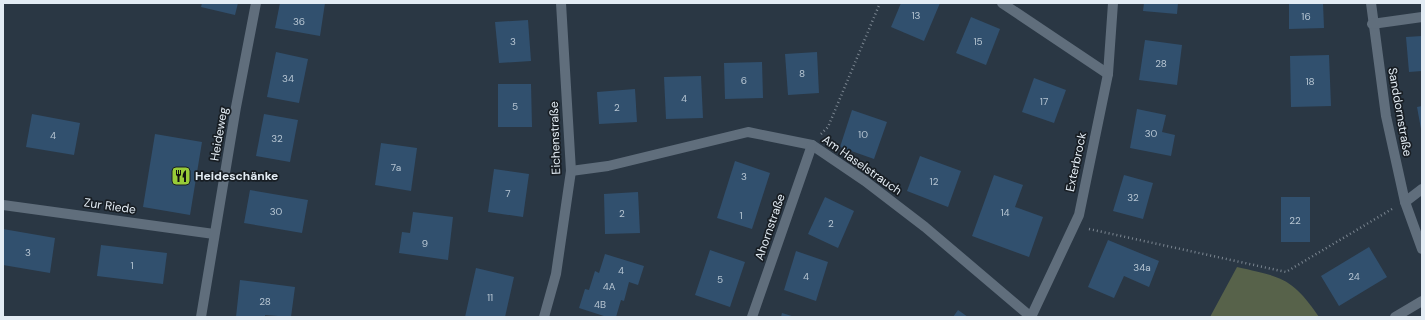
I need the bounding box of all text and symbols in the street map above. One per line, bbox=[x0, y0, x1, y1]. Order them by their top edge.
house number: 13 bbox=[911, 9, 921, 22]
house number: 16 bbox=[1301, 10, 1311, 23]
house number: 36 bbox=[293, 15, 305, 28]
house number: 3 bbox=[510, 35, 516, 48]
house number: 15 bbox=[973, 35, 983, 48]
house number: 28 bbox=[1155, 57, 1167, 70]
street label: Sanddornstraße bbox=[1384, 66, 1416, 158]
house number: 8 bbox=[799, 67, 805, 80]
house number: 34 bbox=[282, 72, 294, 85]
house number: 6 bbox=[741, 74, 747, 87]
house number: 18 bbox=[1305, 75, 1315, 88]
house number: 4 bbox=[681, 92, 687, 105]
house number: 17 bbox=[1040, 95, 1048, 108]
house number: 5 bbox=[512, 100, 518, 113]
street label: Eichenstraße bbox=[546, 101, 564, 175]
house number: 2 bbox=[614, 101, 620, 114]
street label: Heideweg bbox=[206, 106, 232, 162]
house number: 30 bbox=[1145, 127, 1158, 140]
house number: 10 bbox=[858, 128, 868, 141]
house number: 4 bbox=[50, 129, 56, 142]
street label: Am Haselstrauch bbox=[819, 131, 905, 199]
street label: Exterbrock bbox=[1062, 131, 1090, 193]
house number: 32 bbox=[271, 132, 283, 145]
house number: 7a bbox=[391, 161, 401, 174]
restaurant icon: Heideschänke bbox=[170, 165, 192, 187]
place label: Heideschänke bbox=[195, 168, 278, 184]
house number: 3 bbox=[741, 170, 747, 183]
house number: 12 bbox=[930, 175, 939, 188]
house number: 7 bbox=[505, 187, 511, 200]
street label: Ahornstraße bbox=[751, 191, 789, 262]
house number: 32 bbox=[1127, 191, 1139, 204]
street label: Zur Riede bbox=[83, 194, 137, 218]
house number: 30 bbox=[270, 205, 283, 218]
house number: 14 bbox=[1000, 206, 1010, 219]
house number: 2 bbox=[619, 207, 625, 220]
house number: 1 bbox=[739, 209, 743, 222]
house number: 22 bbox=[1289, 214, 1301, 227]
house number: 2 bbox=[828, 217, 834, 230]
house number: 9 bbox=[422, 237, 428, 250]
house number: 3 bbox=[25, 246, 31, 259]
house number: 1 bbox=[130, 259, 134, 272]
house number: 34a bbox=[1133, 261, 1151, 274]
house number: 4 bbox=[618, 264, 624, 277]
house number: 4 bbox=[803, 270, 809, 283]
house number: 24 bbox=[1348, 270, 1360, 283]
house number: 5 bbox=[717, 273, 723, 286]
house number: 4A bbox=[603, 280, 616, 293]
house number: 11 bbox=[487, 291, 493, 304]
house number: 28 bbox=[259, 295, 271, 308]
house number: 4B bbox=[594, 298, 606, 311]

